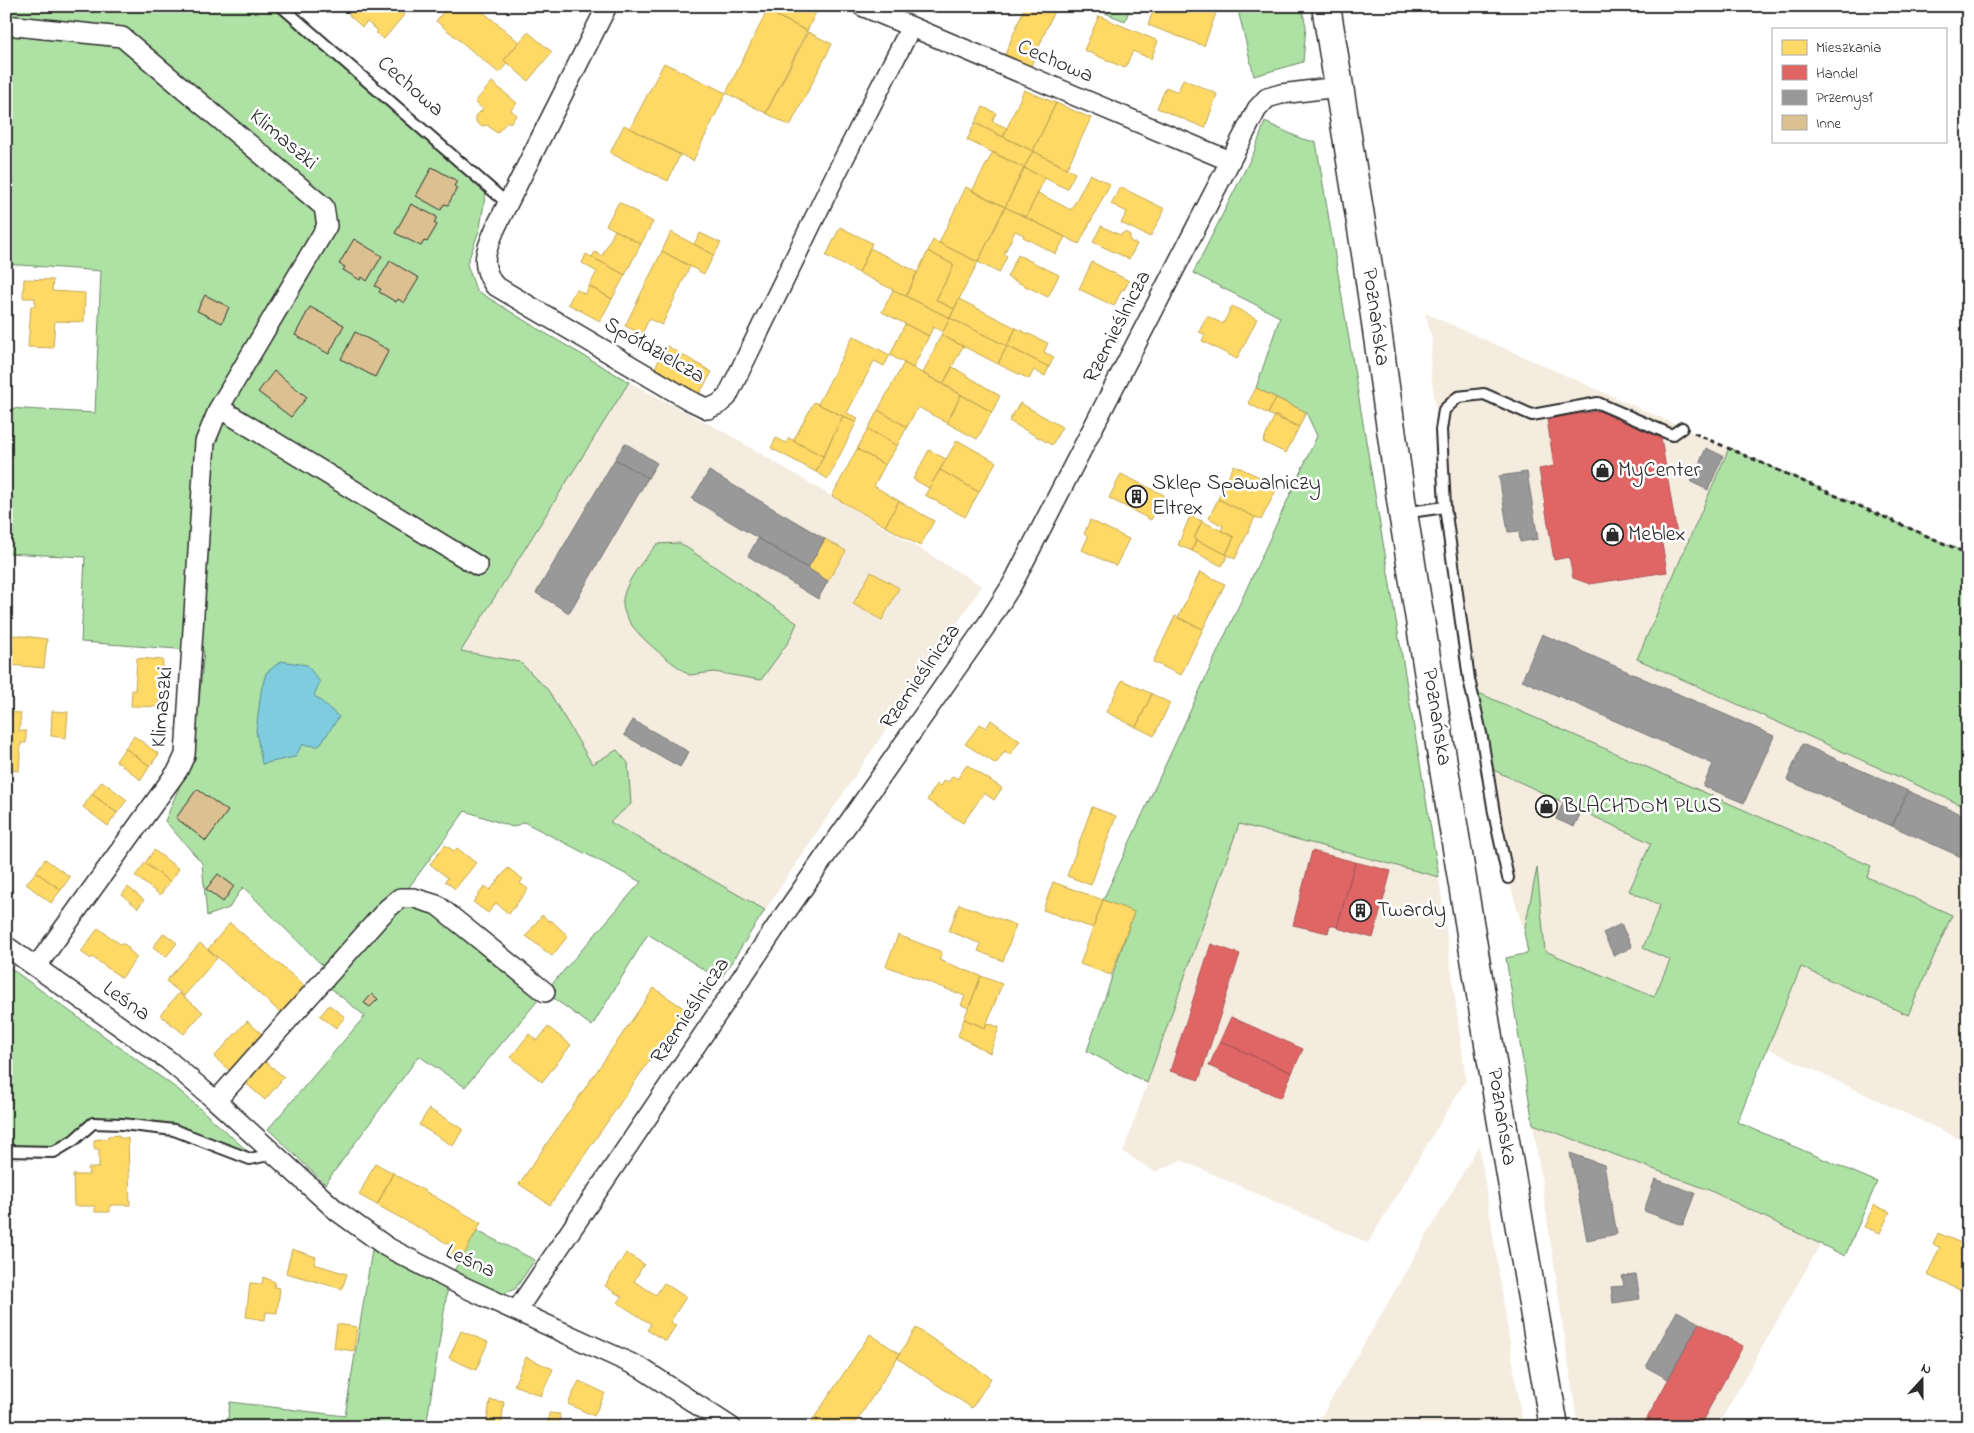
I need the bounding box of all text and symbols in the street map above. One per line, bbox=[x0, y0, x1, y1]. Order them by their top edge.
legend bbox=[1772, 28, 1946, 142]
street label: Cechowa bbox=[1012, 32, 1098, 92]
text: Mieszkania bbox=[1816, 37, 1881, 59]
street label: Cechowa bbox=[369, 49, 451, 125]
text: Handel bbox=[1816, 63, 1858, 85]
text: Przemysł bbox=[1816, 87, 1873, 110]
street label: Klimaszki bbox=[242, 102, 324, 178]
text: Inne bbox=[1816, 113, 1841, 135]
street label: Rzemieślnicza bbox=[1076, 265, 1160, 389]
street label: Poznańska bbox=[1352, 266, 1398, 368]
street label: Spółdzielcza bbox=[598, 309, 710, 393]
place label: MyCenter bbox=[1618, 455, 1701, 488]
shop icon: MyCenter bbox=[1590, 459, 1614, 483]
place label: Sklep Spawalniczy Eltrex bbox=[1152, 468, 1321, 525]
building icon: Sklep Spawalniczy Eltrex bbox=[1124, 485, 1148, 509]
place label: Meblex bbox=[1628, 519, 1686, 551]
shop icon: Meblex bbox=[1600, 523, 1624, 547]
street label: Rzemieślnicza bbox=[873, 618, 969, 736]
street label: Klimaszki bbox=[144, 665, 182, 749]
street label: Poznańska bbox=[1413, 666, 1459, 768]
place label: BLACHDOM PLUS bbox=[1562, 791, 1721, 823]
shop icon: BLACHDOM PLUS bbox=[1535, 795, 1559, 819]
place label: Twardy bbox=[1377, 895, 1446, 928]
building icon: Twardy bbox=[1349, 899, 1373, 923]
street label: Rzemieślnicza bbox=[643, 951, 739, 1071]
street label: Leśna bbox=[96, 974, 156, 1030]
street label: Poznańska bbox=[1478, 1066, 1524, 1168]
street label: Leśna bbox=[440, 1237, 500, 1287]
north arrow bbox=[1896, 1356, 1946, 1406]
text: N bbox=[1918, 1358, 1934, 1381]

